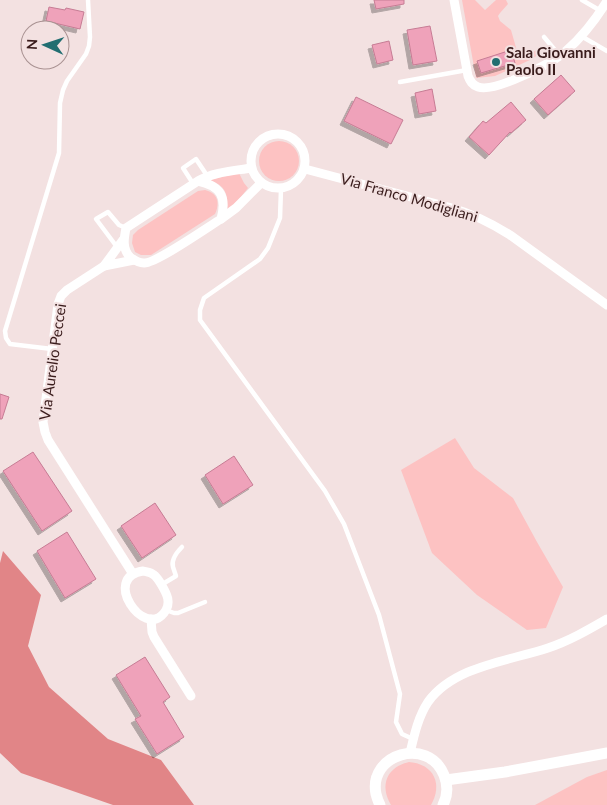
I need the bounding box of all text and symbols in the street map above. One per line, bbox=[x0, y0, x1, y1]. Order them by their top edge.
north arrow bbox=[20, 20, 70, 70]
text: N bbox=[23, 38, 40, 50]
place label: Sala Giovanni Paolo II bbox=[506, 43, 596, 78]
marker: Sala Giovanni Paolo II bbox=[490, 56, 502, 68]
street label: Via Franco Modigliani bbox=[339, 169, 480, 225]
street label: Via Aurelio Peccei bbox=[35, 302, 69, 421]

